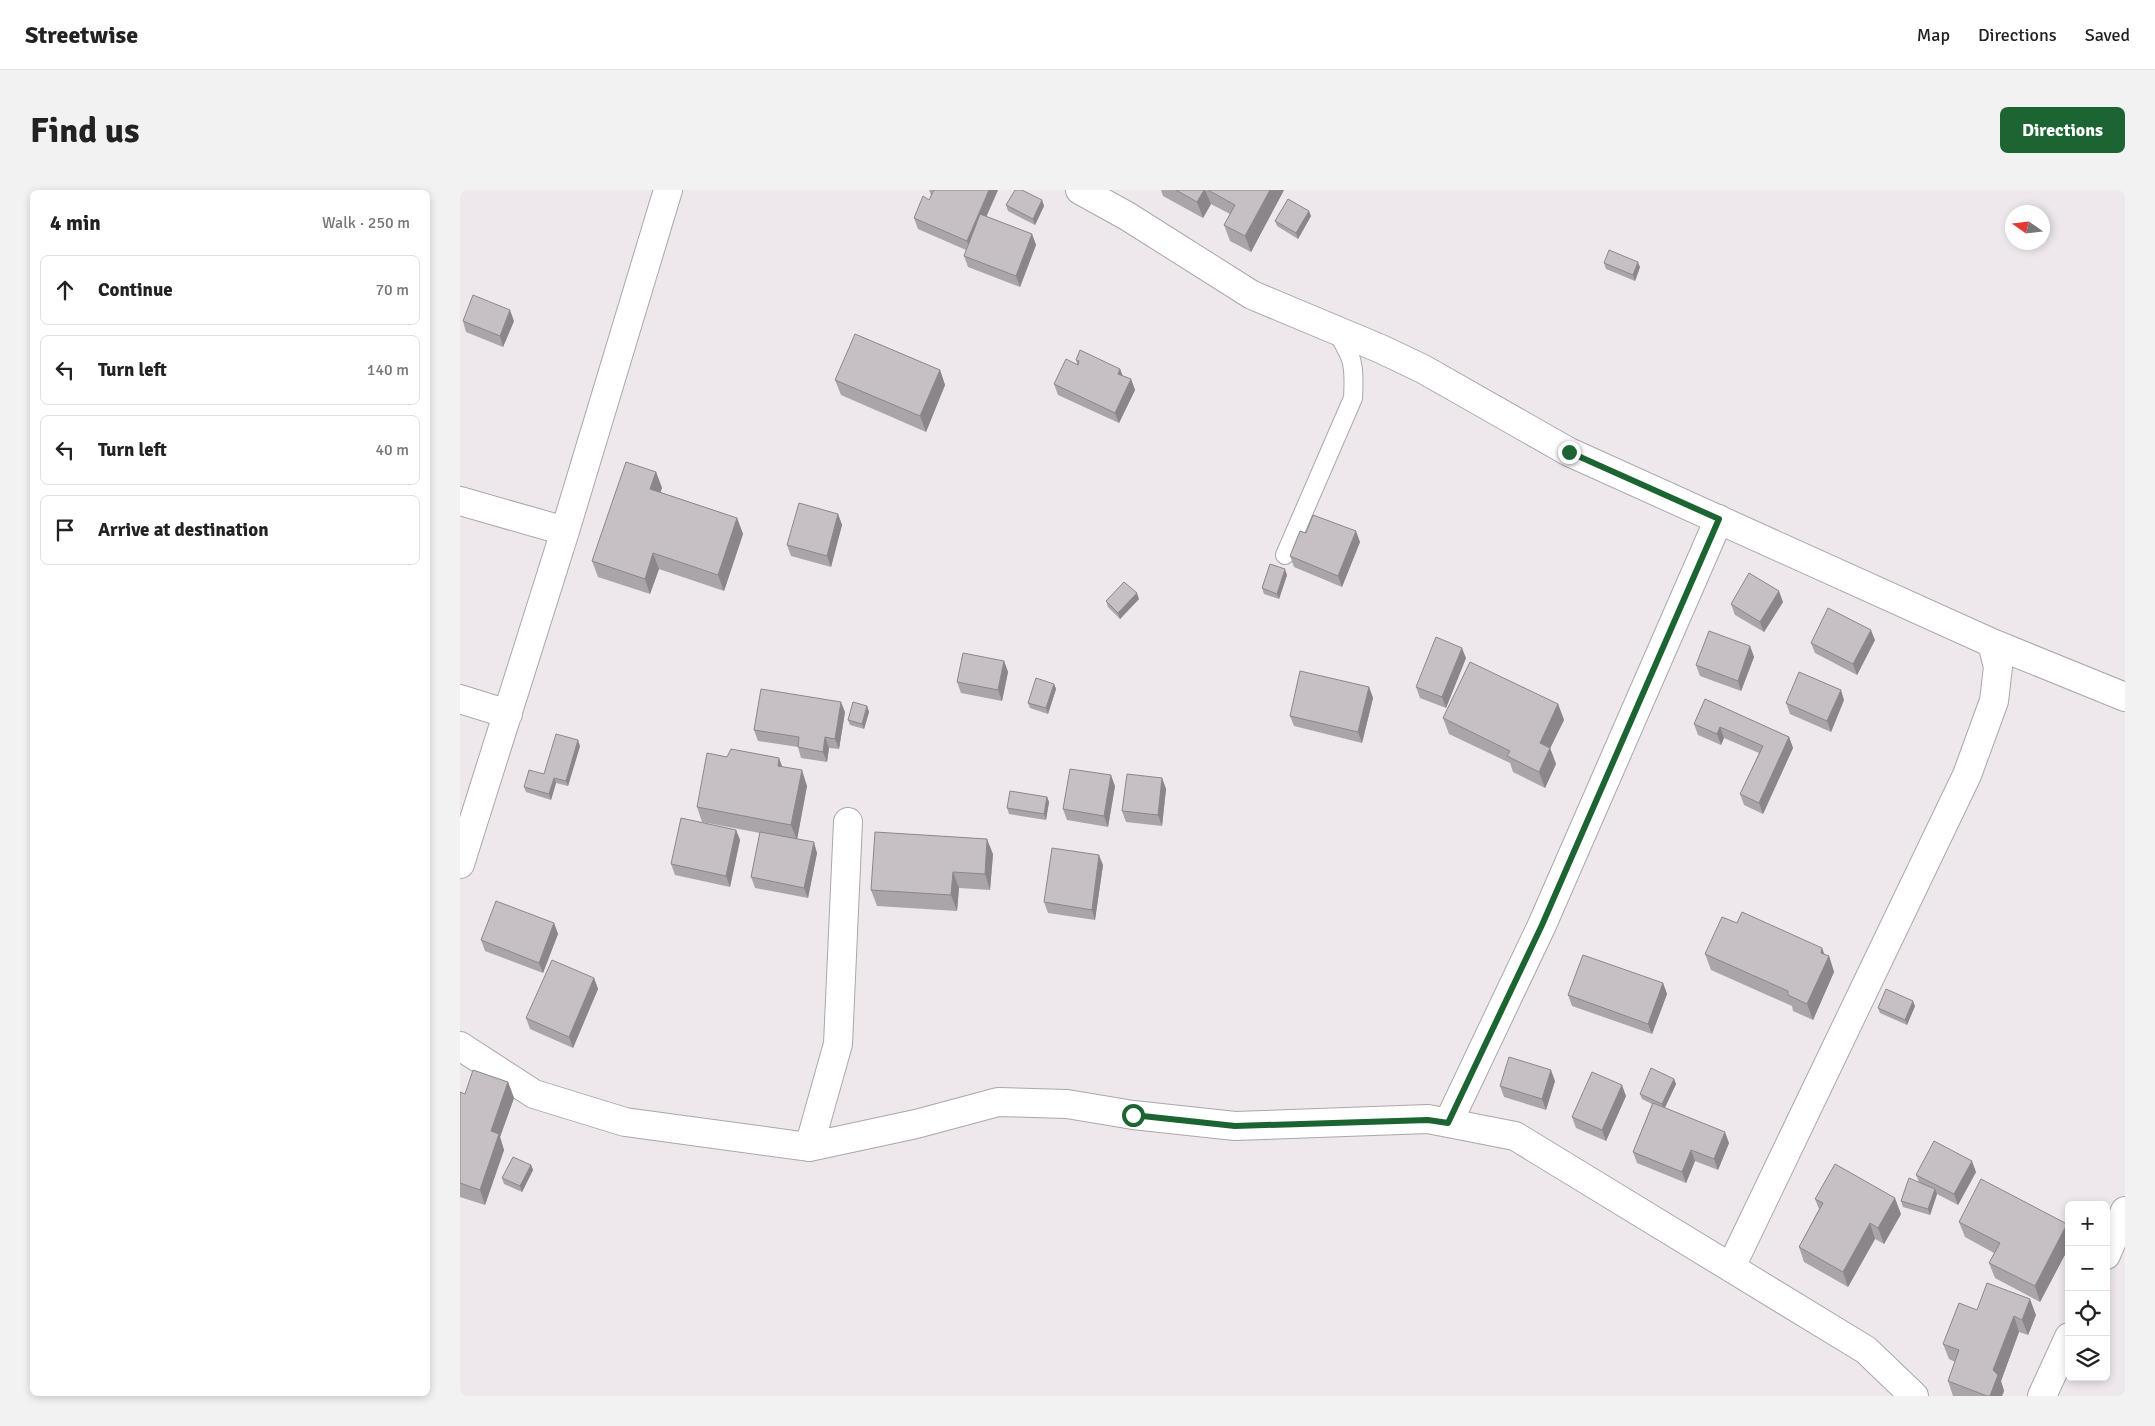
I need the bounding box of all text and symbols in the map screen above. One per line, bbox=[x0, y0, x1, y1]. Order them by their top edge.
text: Streetwise bbox=[25, 20, 138, 50]
text: Map bbox=[1917, 24, 1950, 46]
text: Directions bbox=[1978, 24, 2057, 46]
text: Saved bbox=[2085, 24, 2130, 46]
button: Directions bbox=[2000, 107, 2125, 153]
text: Find us bbox=[30, 109, 140, 152]
north arrow bbox=[2005, 205, 2050, 250]
text: 4 min bbox=[50, 210, 101, 236]
text: Walk · 250 m bbox=[322, 213, 410, 233]
icon: ahead bbox=[51, 276, 79, 304]
text: Continue bbox=[98, 278, 173, 302]
text: 70 m bbox=[375, 280, 409, 300]
icon: left bbox=[51, 356, 79, 384]
text: Turn left bbox=[98, 358, 167, 382]
text: 140 m bbox=[367, 360, 409, 380]
icon: left bbox=[51, 436, 79, 464]
text: Turn left bbox=[98, 438, 167, 462]
text: 40 m bbox=[375, 440, 409, 460]
route end bbox=[1558, 441, 1581, 464]
icon: arrive bbox=[51, 516, 79, 544]
text: Arrive at destination bbox=[98, 518, 269, 542]
route start bbox=[1122, 1104, 1145, 1127]
map controls bbox=[2065, 1201, 2110, 1381]
button: + bbox=[2065, 1201, 2110, 1246]
button: − bbox=[2065, 1246, 2110, 1291]
button: locate bbox=[2065, 1291, 2110, 1336]
button: layers bbox=[2065, 1336, 2110, 1381]

